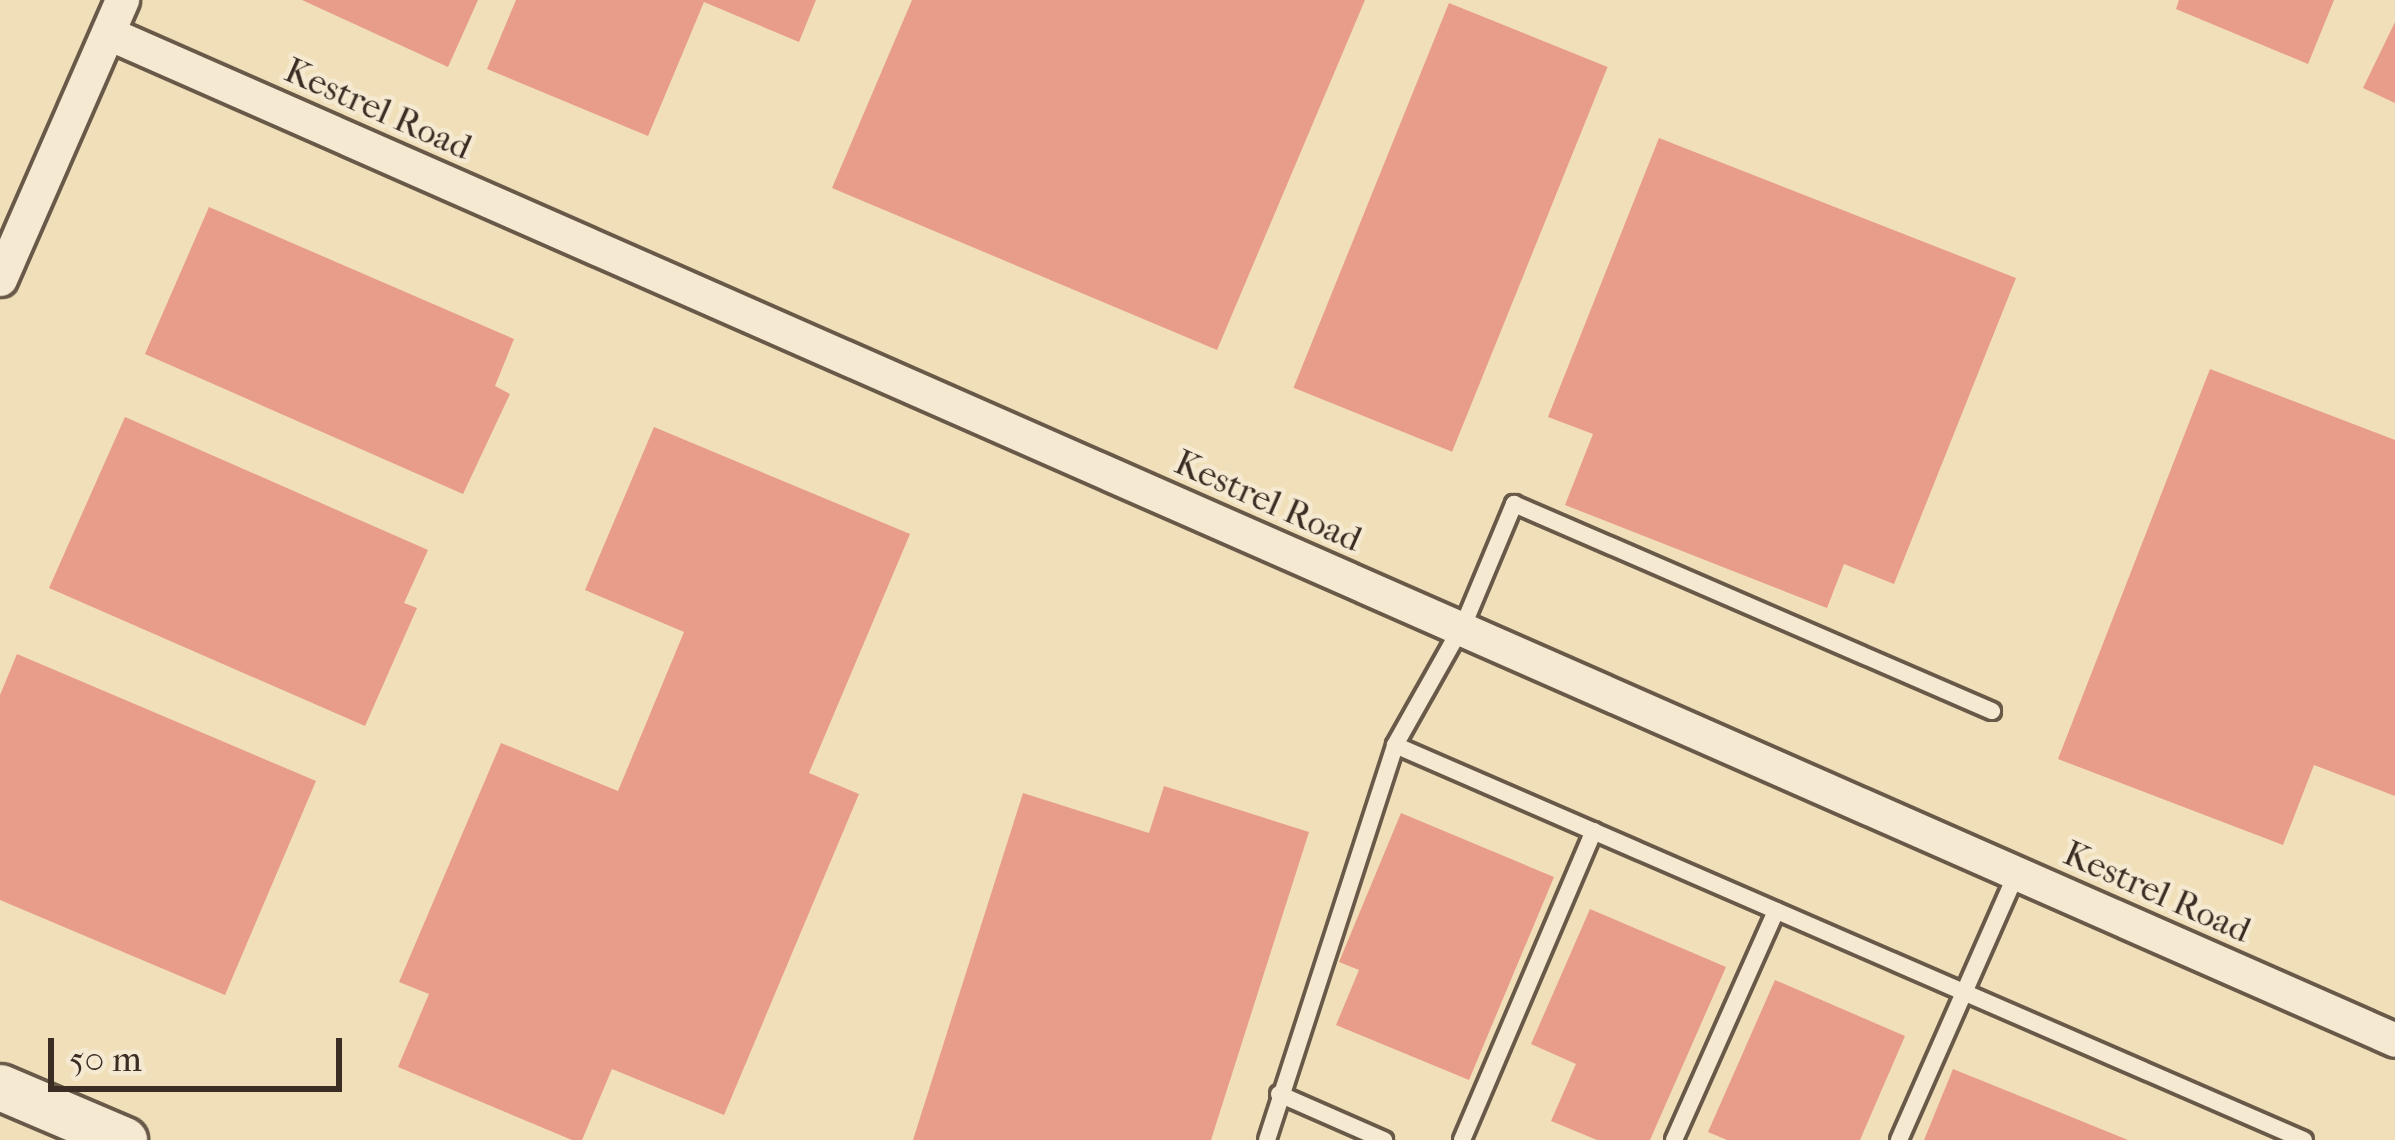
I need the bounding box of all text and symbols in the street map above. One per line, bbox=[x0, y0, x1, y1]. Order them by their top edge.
street label: Kestrel Road bbox=[278, 49, 478, 169]
street label: Kestrel Road bbox=[1168, 441, 1368, 561]
street label: Kestrel Road bbox=[2057, 832, 2257, 952]
scale bar bbox=[54, 1014, 348, 1088]
text: 50 m bbox=[69, 1038, 142, 1080]

